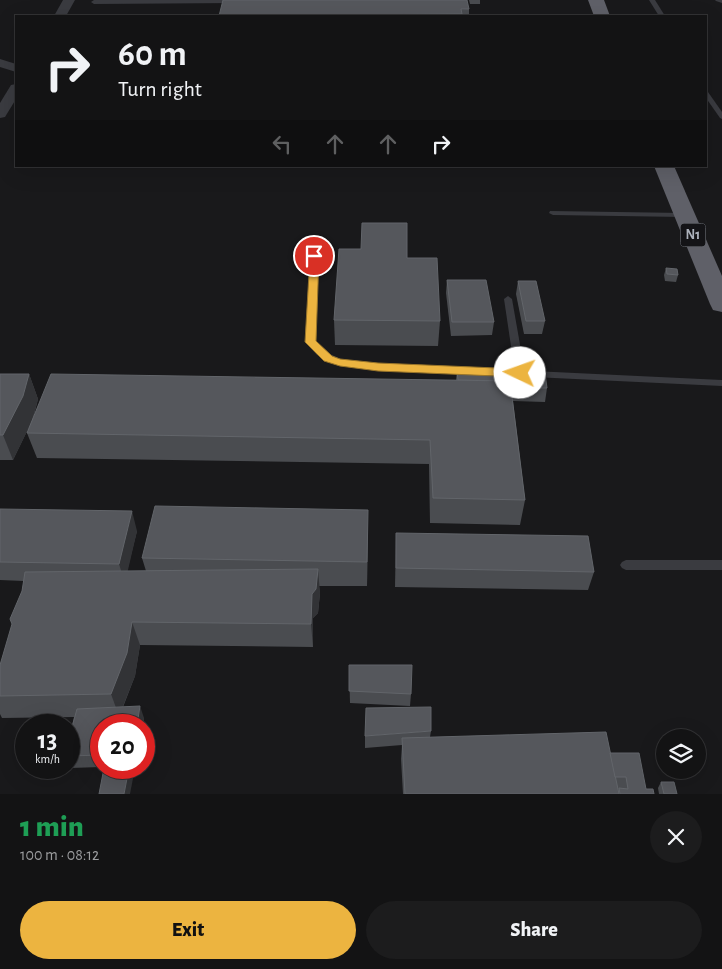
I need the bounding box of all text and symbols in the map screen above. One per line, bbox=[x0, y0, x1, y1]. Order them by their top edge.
icon: right bbox=[35, 35, 100, 100]
text: 60 m bbox=[118, 37, 187, 72]
text: Turn right bbox=[118, 78, 202, 100]
icon: left bbox=[268, 130, 296, 158]
icon: ahead bbox=[321, 130, 349, 158]
icon: ahead bbox=[374, 130, 402, 158]
icon: right bbox=[427, 130, 455, 158]
road number: N1 bbox=[680, 224, 706, 246]
pin bbox=[293, 235, 335, 277]
icon: arrive bbox=[300, 242, 328, 270]
position arrow bbox=[493, 346, 545, 398]
speed limit sign: 20 bbox=[90, 714, 155, 779]
text: 13 bbox=[38, 728, 57, 753]
map controls bbox=[656, 729, 706, 779]
button: layers bbox=[656, 729, 706, 779]
text: km/h bbox=[35, 753, 60, 765]
button: close bbox=[650, 811, 702, 863]
text: 1 min bbox=[20, 812, 84, 842]
text: 100 m · 08:12 bbox=[20, 847, 99, 863]
button: Exit bbox=[20, 901, 356, 959]
button: Share bbox=[366, 901, 702, 959]

